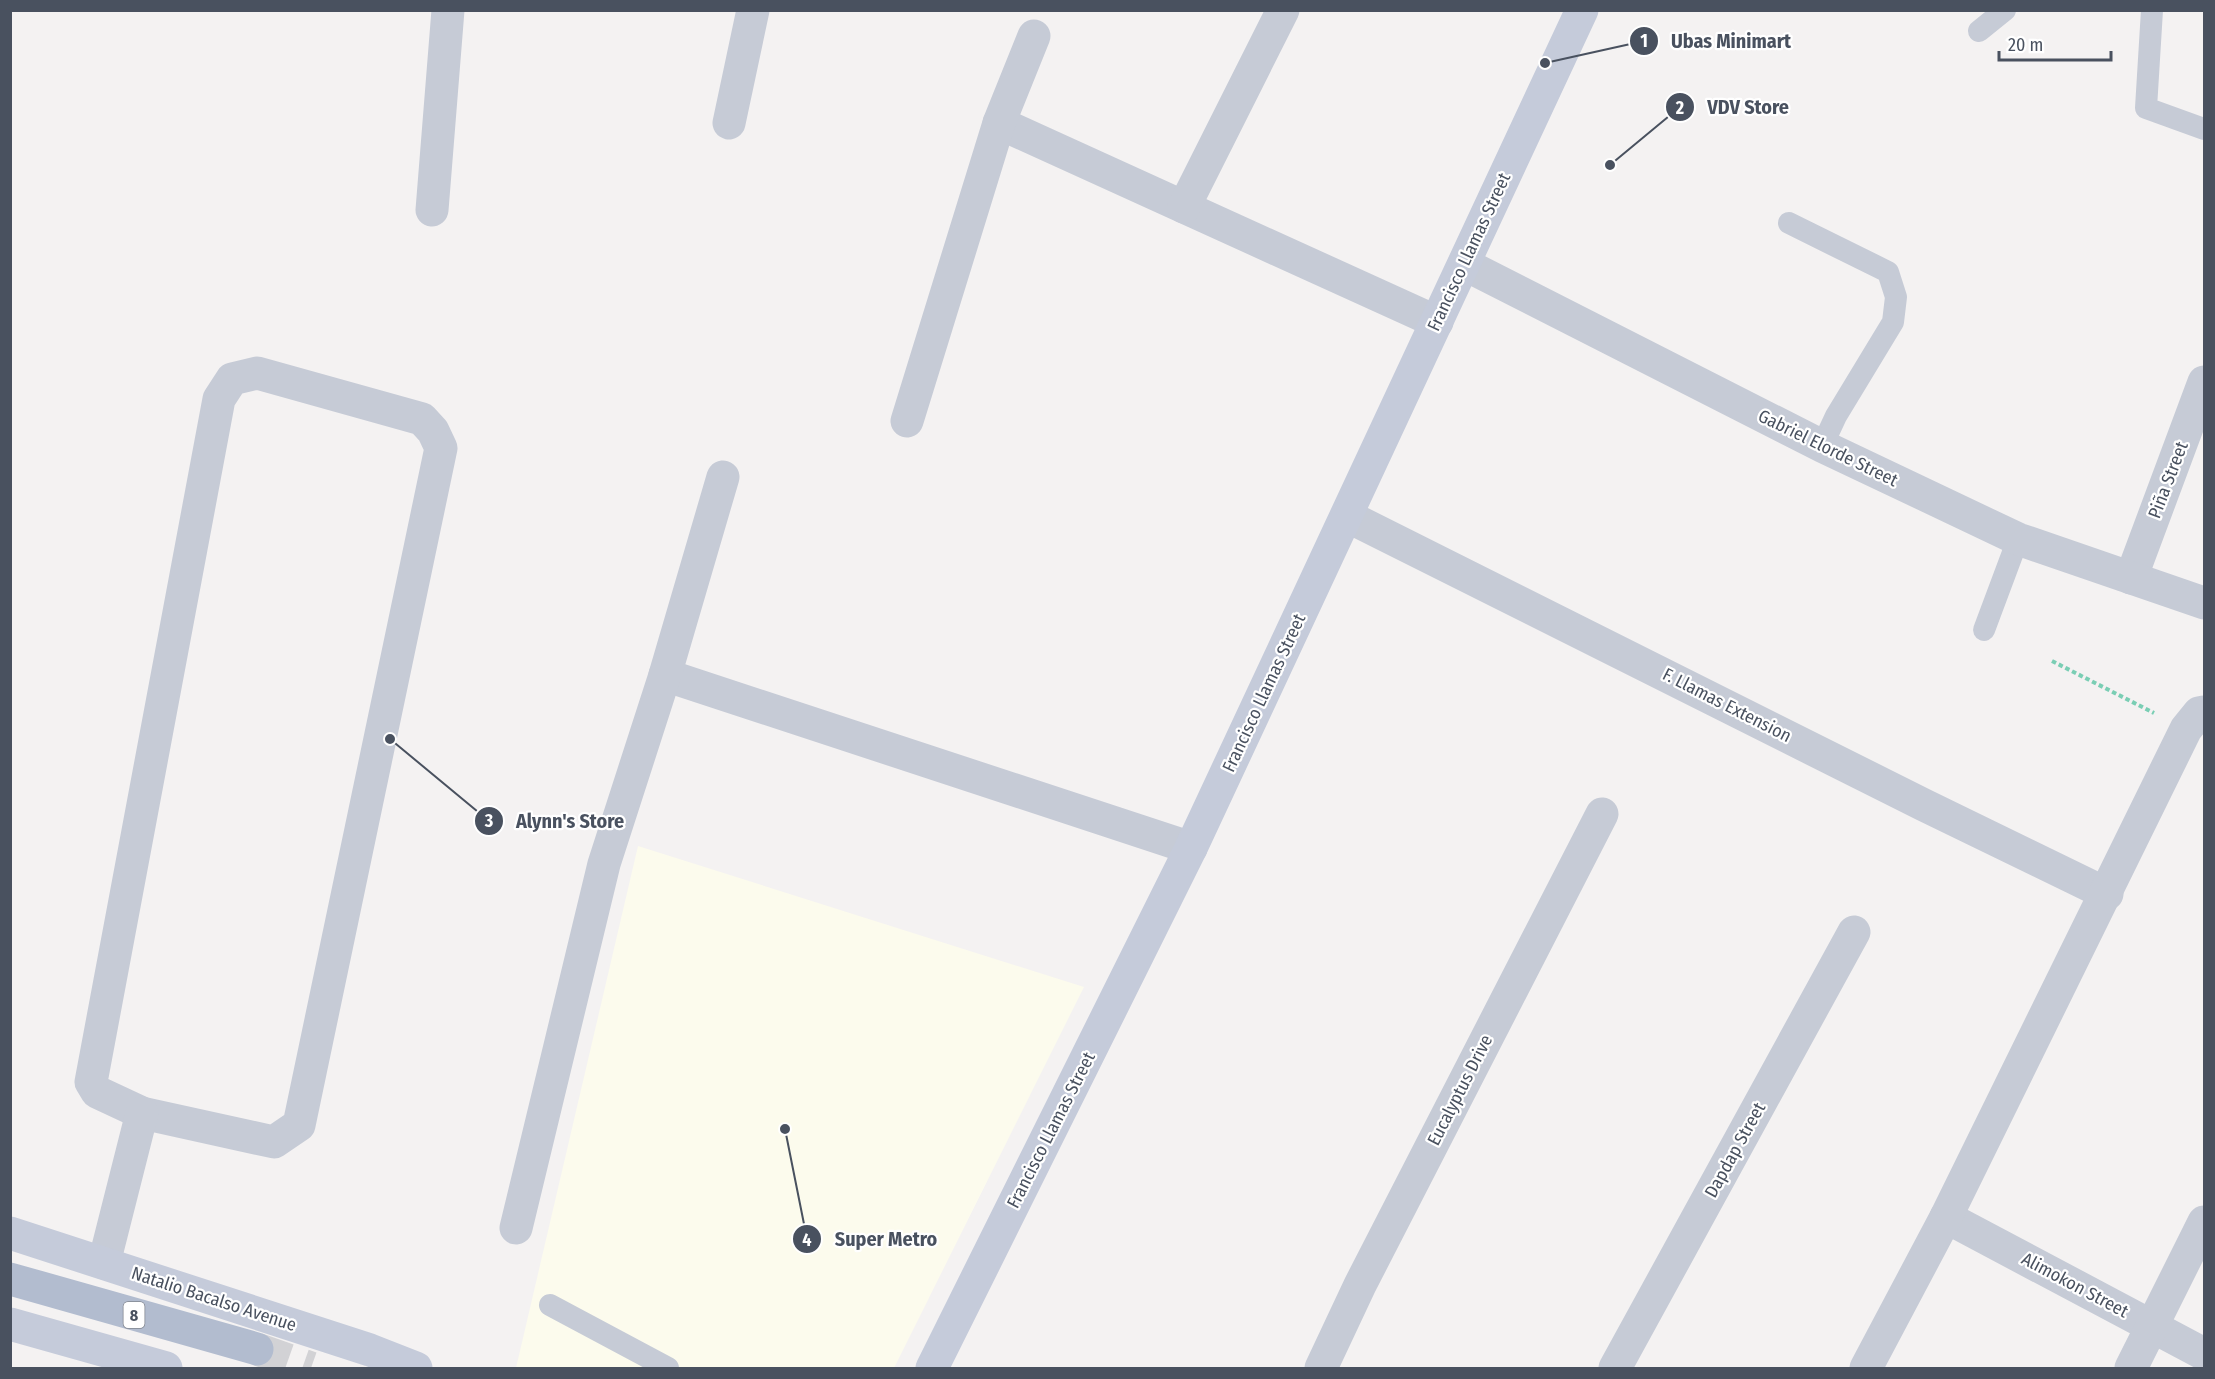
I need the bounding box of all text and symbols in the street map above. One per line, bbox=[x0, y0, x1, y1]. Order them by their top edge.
callout: Ubas Minimart bbox=[1629, 22, 1803, 60]
scale bar bbox=[1999, 24, 2112, 62]
text: Ubas Minimart bbox=[1671, 29, 1792, 53]
text: 1 bbox=[1640, 30, 1648, 52]
text: 20 m bbox=[2008, 34, 2043, 56]
callout: VDV Store bbox=[1665, 88, 1801, 126]
text: VDV Store bbox=[1706, 95, 1789, 119]
text: 2 bbox=[1675, 97, 1684, 119]
street label: Francisco Llamas Street bbox=[1423, 169, 1515, 335]
street label: Gabriel Elorde Street bbox=[1755, 405, 1902, 491]
street label: Piña Street bbox=[2143, 438, 2193, 522]
street label: Francisco Llamas Street bbox=[1218, 610, 1310, 776]
street label: F. Llamas Extension bbox=[1659, 663, 1795, 747]
callout: Alynn's Store bbox=[474, 802, 636, 840]
text: Alynn's Store bbox=[515, 809, 624, 833]
text: 3 bbox=[484, 810, 494, 832]
street label: Eucalyptus Drive bbox=[1423, 1031, 1497, 1149]
street label: Francisco Llamas Street bbox=[1002, 1048, 1100, 1212]
street label: Dapdap Street bbox=[1700, 1099, 1770, 1201]
callout: Super Metro bbox=[792, 1220, 949, 1258]
text: Super Metro bbox=[835, 1227, 937, 1251]
text: 4 bbox=[802, 1229, 812, 1251]
street label: Alimokon Street bbox=[2018, 1248, 2132, 1322]
street label: Natalio Bacalso Avenue bbox=[129, 1262, 299, 1336]
road number: 8 bbox=[124, 1302, 144, 1328]

